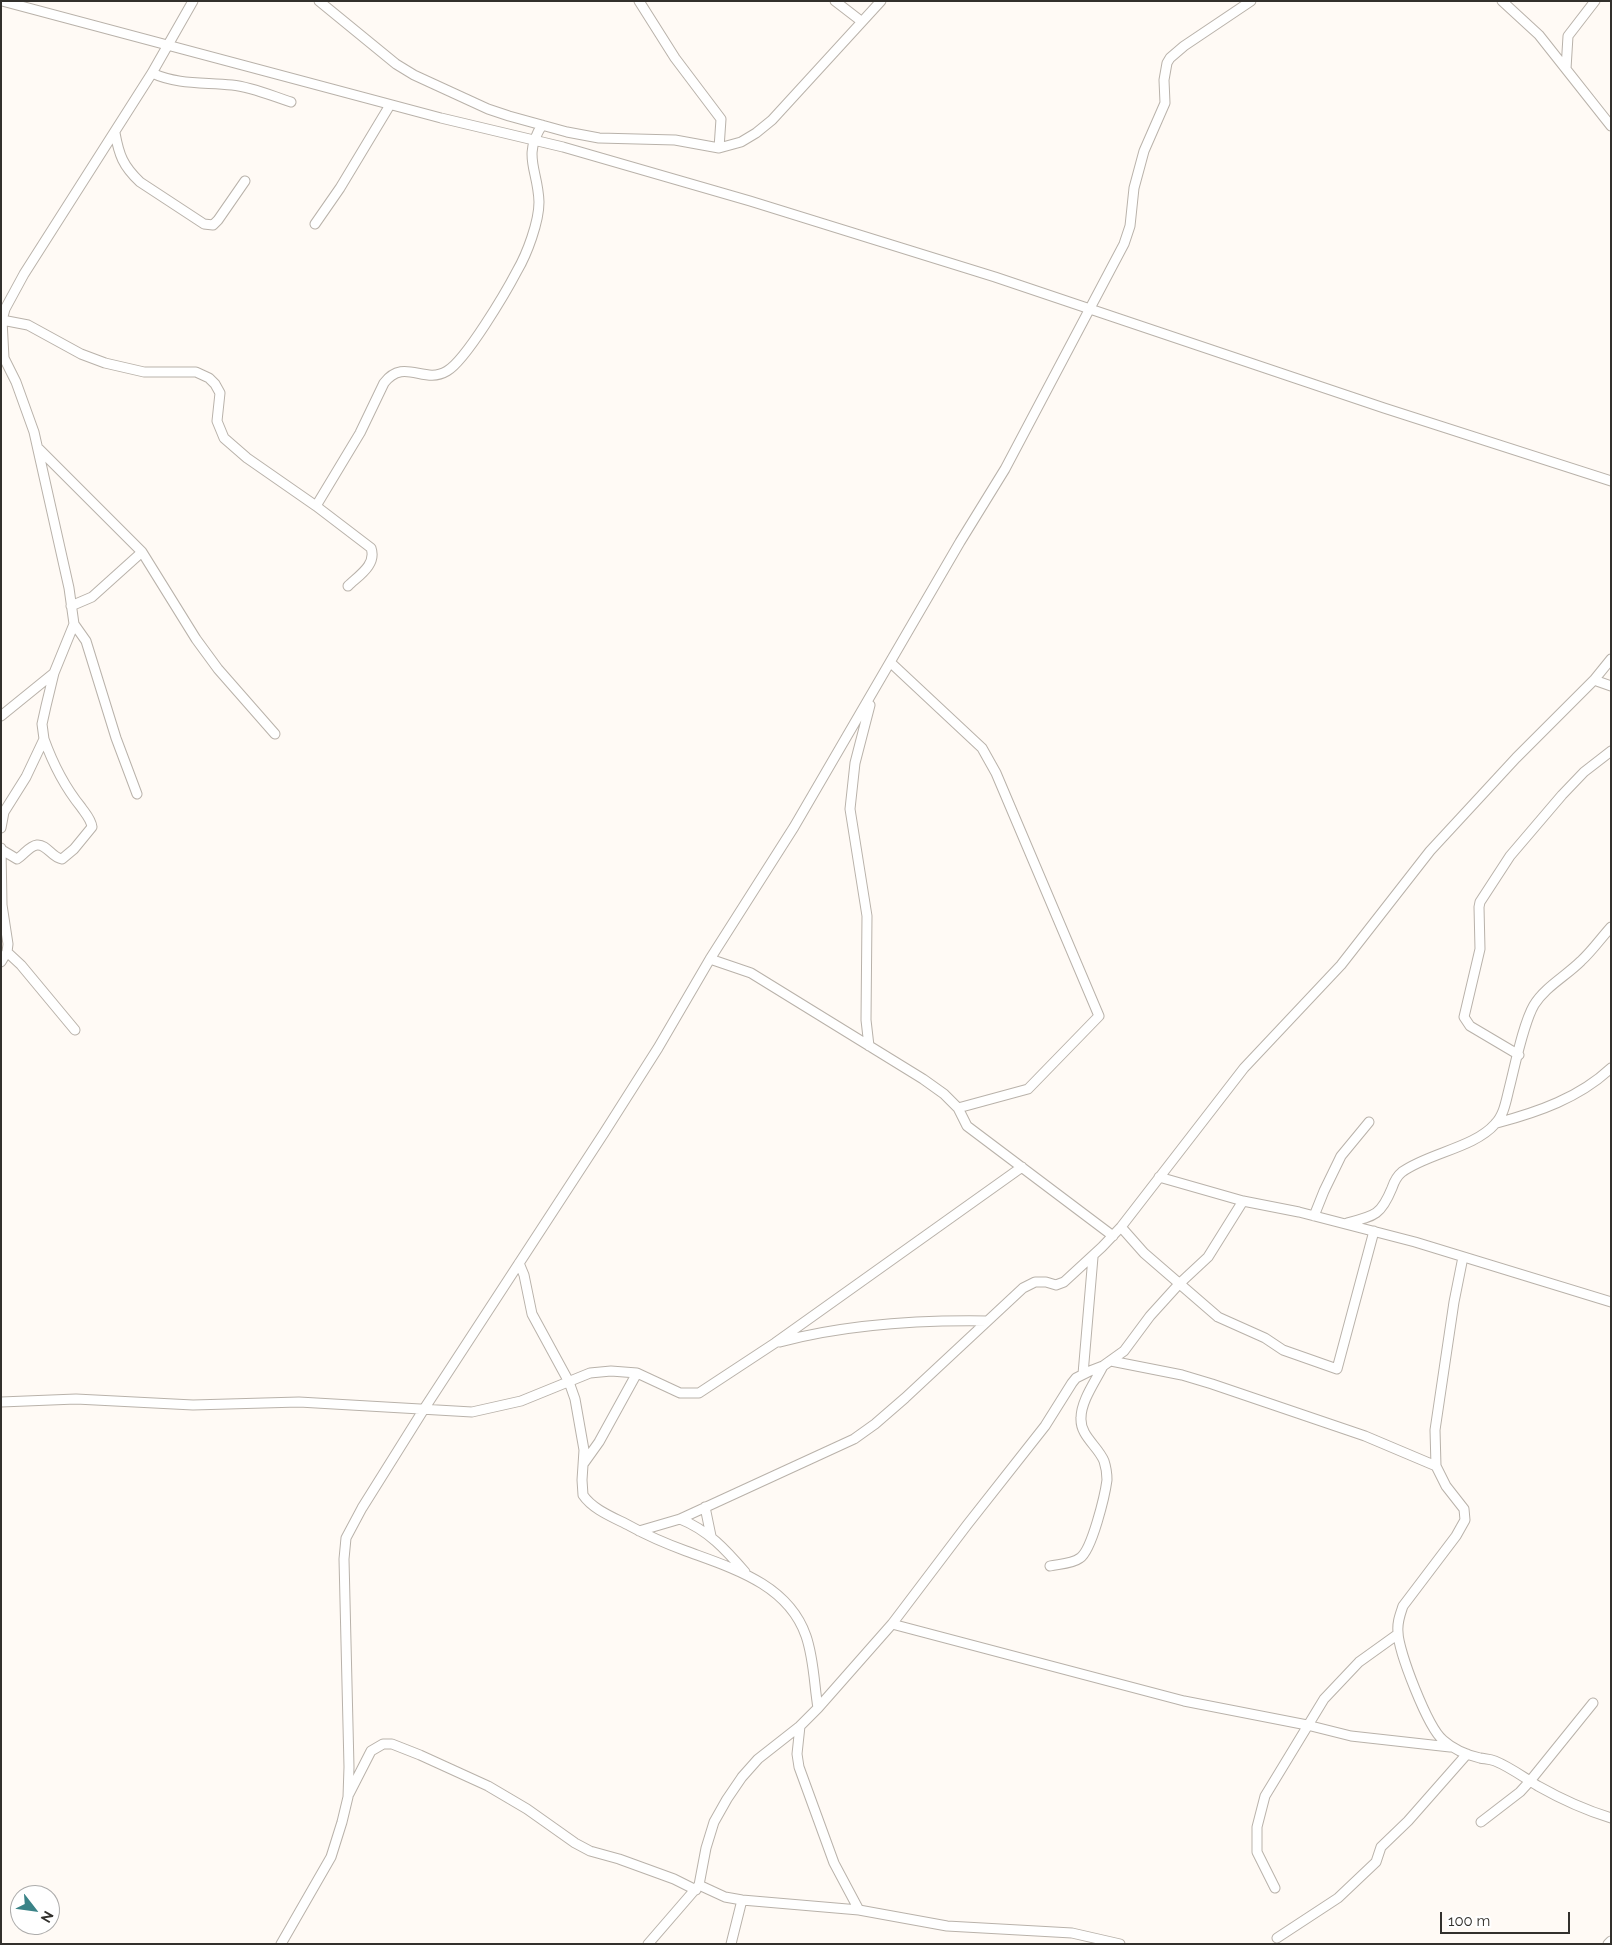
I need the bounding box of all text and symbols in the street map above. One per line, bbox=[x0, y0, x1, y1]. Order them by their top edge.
north arrow bbox=[10, 1885, 60, 1935]
scale bar bbox=[1442, 1902, 1572, 1934]
text: N bbox=[38, 1908, 57, 1926]
text: 100 m bbox=[1448, 1912, 1490, 1930]

